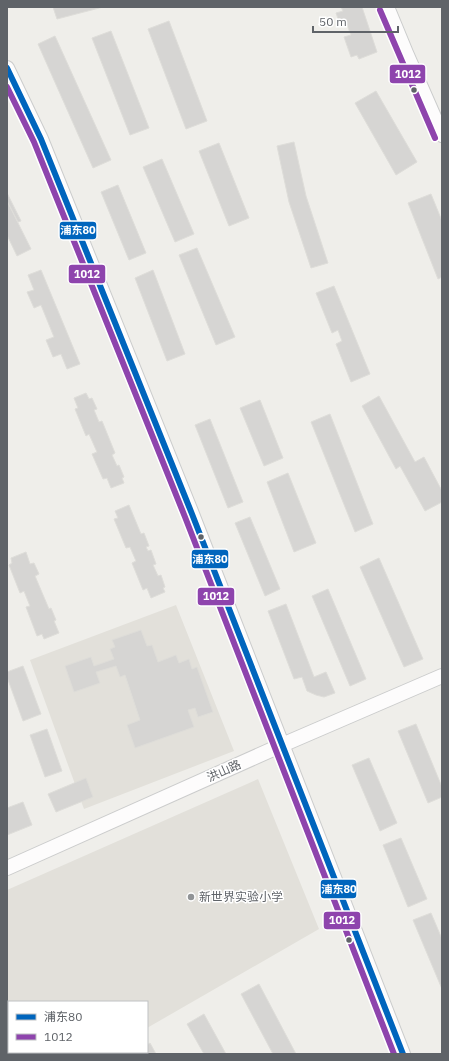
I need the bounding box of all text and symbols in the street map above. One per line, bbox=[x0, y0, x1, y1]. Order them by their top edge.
scale bar bbox=[313, 8, 398, 34]
text: 50 m bbox=[319, 14, 347, 29]
line badge: 1012 bbox=[389, 64, 426, 84]
text: 1012 bbox=[395, 67, 422, 81]
unlabelled marker bbox=[409, 85, 419, 95]
line badge: 浦东80 bbox=[59, 221, 97, 240]
text: 浦东80 bbox=[60, 223, 96, 237]
line badge: 1012 bbox=[68, 264, 106, 284]
text: 1012 bbox=[74, 267, 101, 281]
unlabelled marker bbox=[196, 532, 206, 542]
line badge: 浦东80 bbox=[191, 549, 229, 569]
text: 浦东80 bbox=[192, 552, 228, 566]
line badge: 1012 bbox=[197, 587, 235, 606]
text: 1012 bbox=[203, 589, 230, 603]
street label: 洪山路 bbox=[204, 756, 243, 785]
line badge: 浦东80 bbox=[320, 879, 357, 899]
text: 浦东80 bbox=[321, 882, 357, 896]
place label: 新世界实验小学 bbox=[199, 889, 283, 904]
marker: 新世界实验小学 bbox=[186, 892, 196, 902]
line badge: 1012 bbox=[323, 911, 361, 930]
text: 1012 bbox=[329, 913, 356, 927]
unlabelled marker bbox=[344, 935, 354, 945]
legend bbox=[8, 1001, 148, 1053]
text: 浦东80 bbox=[44, 1009, 82, 1024]
text: 1012 bbox=[44, 1029, 73, 1044]

